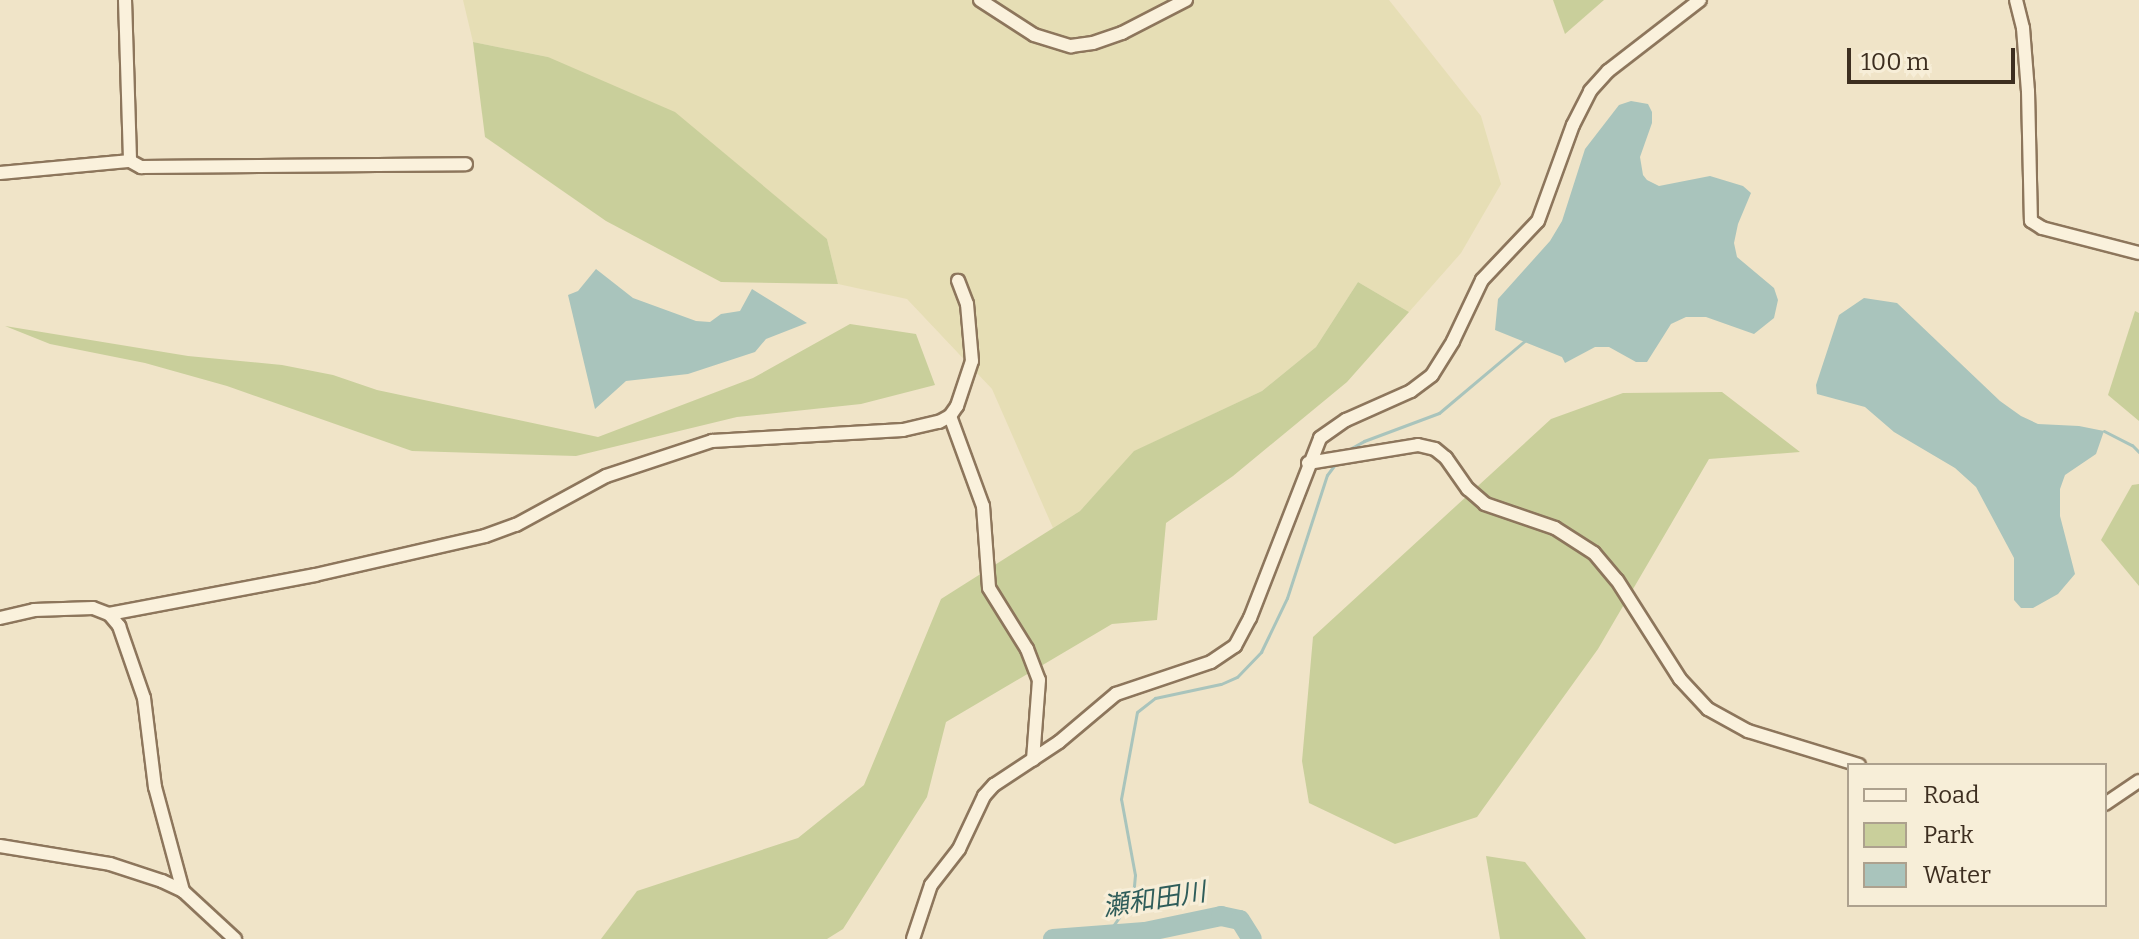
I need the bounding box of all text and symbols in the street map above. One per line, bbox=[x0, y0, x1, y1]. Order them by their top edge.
scale bar bbox=[1851, 32, 2019, 82]
text: 100 m bbox=[1861, 48, 1929, 76]
legend bbox=[1847, 763, 2107, 907]
text: Road bbox=[1923, 781, 1979, 809]
text: Park bbox=[1923, 821, 1974, 849]
text: Water bbox=[1923, 861, 1991, 889]
water label: 瀬和田川 bbox=[1100, 876, 1208, 924]

